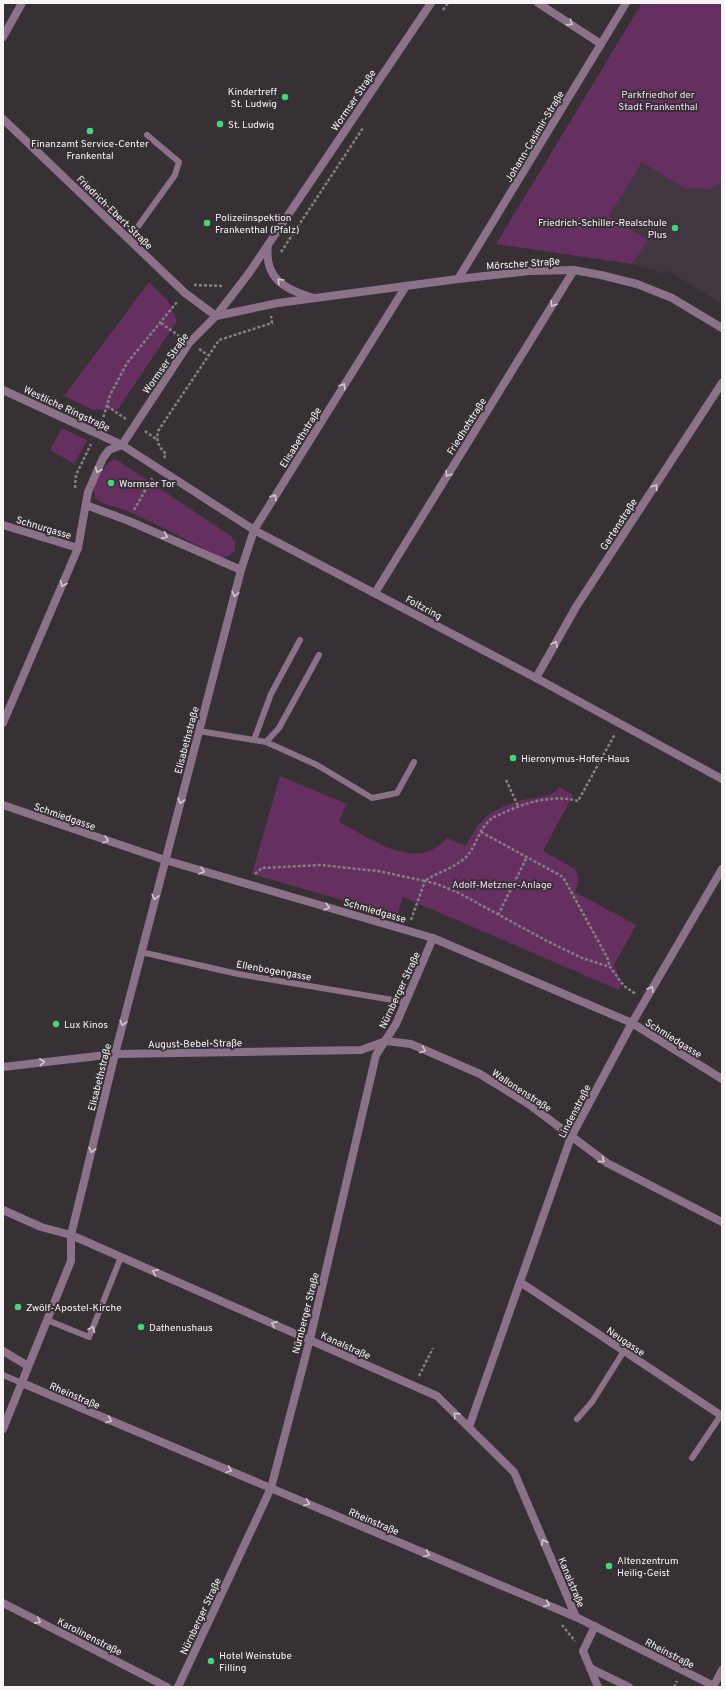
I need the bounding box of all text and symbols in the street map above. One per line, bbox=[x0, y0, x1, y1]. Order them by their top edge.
one-way arrow bbox=[566, 19, 573, 26]
street label: Wormser Straße bbox=[329, 68, 380, 134]
place label: Kindertreff St. Ludwig bbox=[228, 86, 277, 111]
street label: Johann-Casimir-Straße bbox=[503, 89, 568, 185]
park label: Parkfriedhof der Stadt Frankenthal bbox=[618, 89, 698, 114]
marker: Kindertreff St. Ludwig bbox=[280, 92, 290, 102]
marker: St. Ludwig bbox=[215, 119, 225, 129]
place label: St. Ludwig bbox=[228, 119, 274, 132]
marker: Finanzamt Service-Center Frankental bbox=[85, 126, 95, 136]
place label: Finanzamt Service-Center Frankental bbox=[31, 138, 149, 163]
street label: Friedrich-Ebert-Straße bbox=[73, 173, 155, 253]
place label: Polizeiinspektion Frankenthal (Pfalz) bbox=[215, 212, 299, 237]
place label: Friedrich-Schiller-Realschule Plus bbox=[538, 217, 667, 242]
marker: Polizeiinspektion Frankenthal (Pfalz) bbox=[202, 218, 212, 228]
marker: Friedrich-Schiller-Realschule Plus bbox=[670, 223, 680, 233]
street label: Mörscher Straße bbox=[486, 255, 560, 274]
one-way arrow bbox=[277, 278, 285, 286]
one-way arrow bbox=[551, 300, 558, 307]
street label: Wormser Straße bbox=[140, 331, 192, 397]
one-way arrow bbox=[339, 383, 346, 390]
street label: Westliche Ringstraße bbox=[21, 384, 112, 435]
street label: Friedhofstraße bbox=[445, 396, 490, 458]
street label: Elisabethstraße bbox=[277, 405, 325, 471]
one-way arrow bbox=[94, 467, 102, 474]
one-way arrow bbox=[446, 470, 453, 477]
marker: Wormser Tor bbox=[106, 478, 116, 488]
place label: Wormser Tor bbox=[119, 478, 175, 491]
one-way arrow bbox=[650, 484, 657, 491]
one-way arrow bbox=[270, 494, 277, 501]
street label: Gartenstraße bbox=[598, 497, 641, 553]
street label: Schnurgasse bbox=[14, 514, 73, 543]
one-way arrow bbox=[161, 532, 168, 540]
one-way arrow bbox=[60, 579, 68, 587]
one-way arrow bbox=[231, 590, 240, 597]
street label: Foltzring bbox=[403, 593, 444, 623]
one-way arrow bbox=[551, 641, 558, 648]
street label: Elisabethstraße bbox=[172, 705, 203, 775]
marker: Hieronymus-Hofer-Haus bbox=[508, 753, 518, 763]
place label: Hieronymus-Hofer-Haus bbox=[521, 753, 630, 766]
one-way arrow bbox=[177, 798, 185, 804]
street label: Schmiedgasse bbox=[32, 801, 97, 834]
one-way arrow bbox=[103, 835, 110, 844]
one-way arrow bbox=[199, 866, 206, 875]
park label: Adolf-Metzner-Anlage bbox=[452, 879, 552, 892]
one-way arrow bbox=[152, 894, 160, 901]
street label: Schmiedgasse bbox=[342, 896, 407, 927]
one-way arrow bbox=[324, 902, 331, 911]
street label: Nürnberger Straße bbox=[377, 950, 424, 1031]
street label: Ellenbogengasse bbox=[235, 958, 312, 985]
one-way arrow bbox=[647, 986, 654, 993]
street label: Schmiedgasse bbox=[642, 1017, 704, 1062]
marker: Lux Kinos bbox=[51, 1019, 61, 1029]
place label: Lux Kinos bbox=[64, 1019, 108, 1032]
one-way arrow bbox=[119, 1020, 128, 1027]
street label: August-Bebel-Straße bbox=[148, 1037, 242, 1052]
street label: Elisabethstraße bbox=[86, 1042, 115, 1112]
one-way arrow bbox=[420, 1045, 427, 1053]
one-way arrow bbox=[39, 1058, 45, 1067]
street label: Wallonenstraße bbox=[489, 1067, 554, 1115]
street label: Lindenstraße bbox=[556, 1083, 594, 1141]
one-way arrow bbox=[88, 1146, 97, 1153]
one-way arrow bbox=[598, 1155, 605, 1162]
one-way arrow bbox=[151, 1268, 158, 1276]
street label: Nürnberger Straße bbox=[290, 1271, 323, 1355]
marker: Zwölf-Apostel-Kirche bbox=[13, 1302, 23, 1312]
place label: Zwölf-Apostel-Kirche bbox=[26, 1302, 122, 1315]
one-way arrow bbox=[270, 1320, 277, 1328]
marker: Dathenushaus bbox=[136, 1322, 146, 1332]
place label: Dathenushaus bbox=[149, 1322, 213, 1335]
street label: Neugasse bbox=[603, 1325, 647, 1360]
one-way arrow bbox=[87, 1326, 95, 1333]
street label: Kanalstraße bbox=[318, 1330, 372, 1363]
street label: Rheinstraße bbox=[47, 1380, 102, 1413]
one-way arrow bbox=[453, 1412, 461, 1419]
one-way arrow bbox=[105, 1415, 113, 1423]
one-way arrow bbox=[225, 1466, 232, 1474]
one-way arrow bbox=[303, 1499, 310, 1507]
street label: Rheinstraße bbox=[346, 1506, 401, 1539]
one-way arrow bbox=[541, 1539, 549, 1547]
one-way arrow bbox=[423, 1549, 430, 1557]
place label: Altenzentrum Heilig-Geist bbox=[617, 1555, 678, 1580]
street label: Kanalstraße bbox=[554, 1556, 587, 1610]
marker: Altenzentrum Heilig-Geist bbox=[604, 1561, 614, 1571]
street label: Nürnberger Straße bbox=[178, 1576, 225, 1657]
one-way arrow bbox=[542, 1599, 550, 1607]
street label: Karolinenstraße bbox=[55, 1615, 124, 1659]
one-way arrow bbox=[34, 1616, 41, 1624]
street label: Rheinstraße bbox=[642, 1636, 696, 1672]
place label: Hotel Weinstube Filling bbox=[219, 1650, 292, 1675]
marker: Hotel Weinstube Filling bbox=[206, 1656, 216, 1666]

